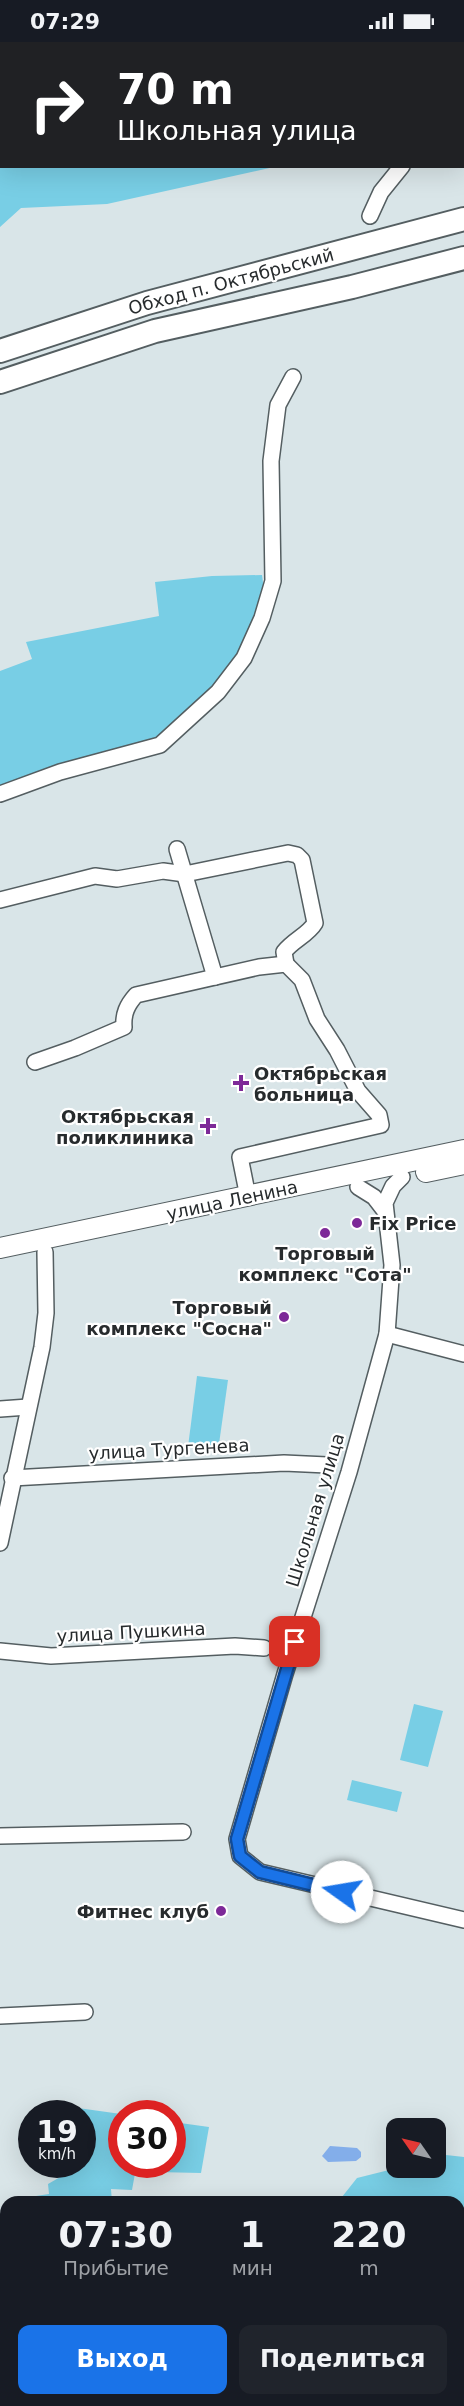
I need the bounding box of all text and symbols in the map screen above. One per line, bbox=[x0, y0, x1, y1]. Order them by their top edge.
text: 07:29 bbox=[30, 9, 100, 34]
text: 70 m bbox=[117, 65, 234, 114]
icon: right bbox=[18, 66, 96, 144]
text: Школьная улица bbox=[117, 115, 357, 146]
street label: Обход п. Октябрьский bbox=[126, 243, 336, 319]
place label: Октябрьская больница bbox=[254, 1063, 387, 1105]
marker: Октябрьская больница bbox=[232, 1074, 250, 1092]
place label: Октябрьская поликлиника bbox=[56, 1106, 194, 1148]
marker: Октябрьская поликлиника bbox=[199, 1117, 217, 1135]
street label: улица Ленина bbox=[164, 1176, 300, 1224]
place label: Fix Price bbox=[369, 1213, 456, 1234]
marker: Fix Price bbox=[350, 1216, 364, 1230]
marker: Торговый комплекс "Сота" bbox=[318, 1226, 332, 1240]
place label: Торговый комплекс "Сота" bbox=[238, 1243, 412, 1285]
place label: Торговый комплекс "Сосна" bbox=[86, 1297, 272, 1339]
marker: Торговый комплекс "Сосна" bbox=[277, 1310, 291, 1324]
street label: Школьная улица bbox=[282, 1431, 348, 1589]
street label: улица Тургенева bbox=[88, 1434, 250, 1464]
pin bbox=[269, 1616, 320, 1667]
street label: улица Пушкина bbox=[56, 1618, 206, 1646]
icon: arrive bbox=[278, 1625, 311, 1658]
position arrow bbox=[310, 1860, 374, 1924]
place label: Фитнес клуб bbox=[77, 1901, 209, 1922]
marker: Фитнес клуб bbox=[214, 1904, 228, 1918]
speed limit sign: 30 bbox=[108, 2100, 186, 2178]
text: 19 bbox=[36, 2114, 78, 2149]
north arrow bbox=[386, 2118, 446, 2178]
map controls bbox=[386, 2118, 446, 2178]
text: km/h bbox=[38, 2145, 76, 2163]
text: 07:30 bbox=[59, 2214, 173, 2255]
text: 1 bbox=[240, 2214, 265, 2255]
text: 220 bbox=[331, 2214, 406, 2255]
text: Прибытие bbox=[63, 2256, 169, 2280]
text: мин bbox=[232, 2256, 273, 2280]
text: m bbox=[359, 2256, 379, 2280]
button: Выход bbox=[18, 2325, 227, 2394]
button: Поделиться bbox=[239, 2325, 447, 2394]

